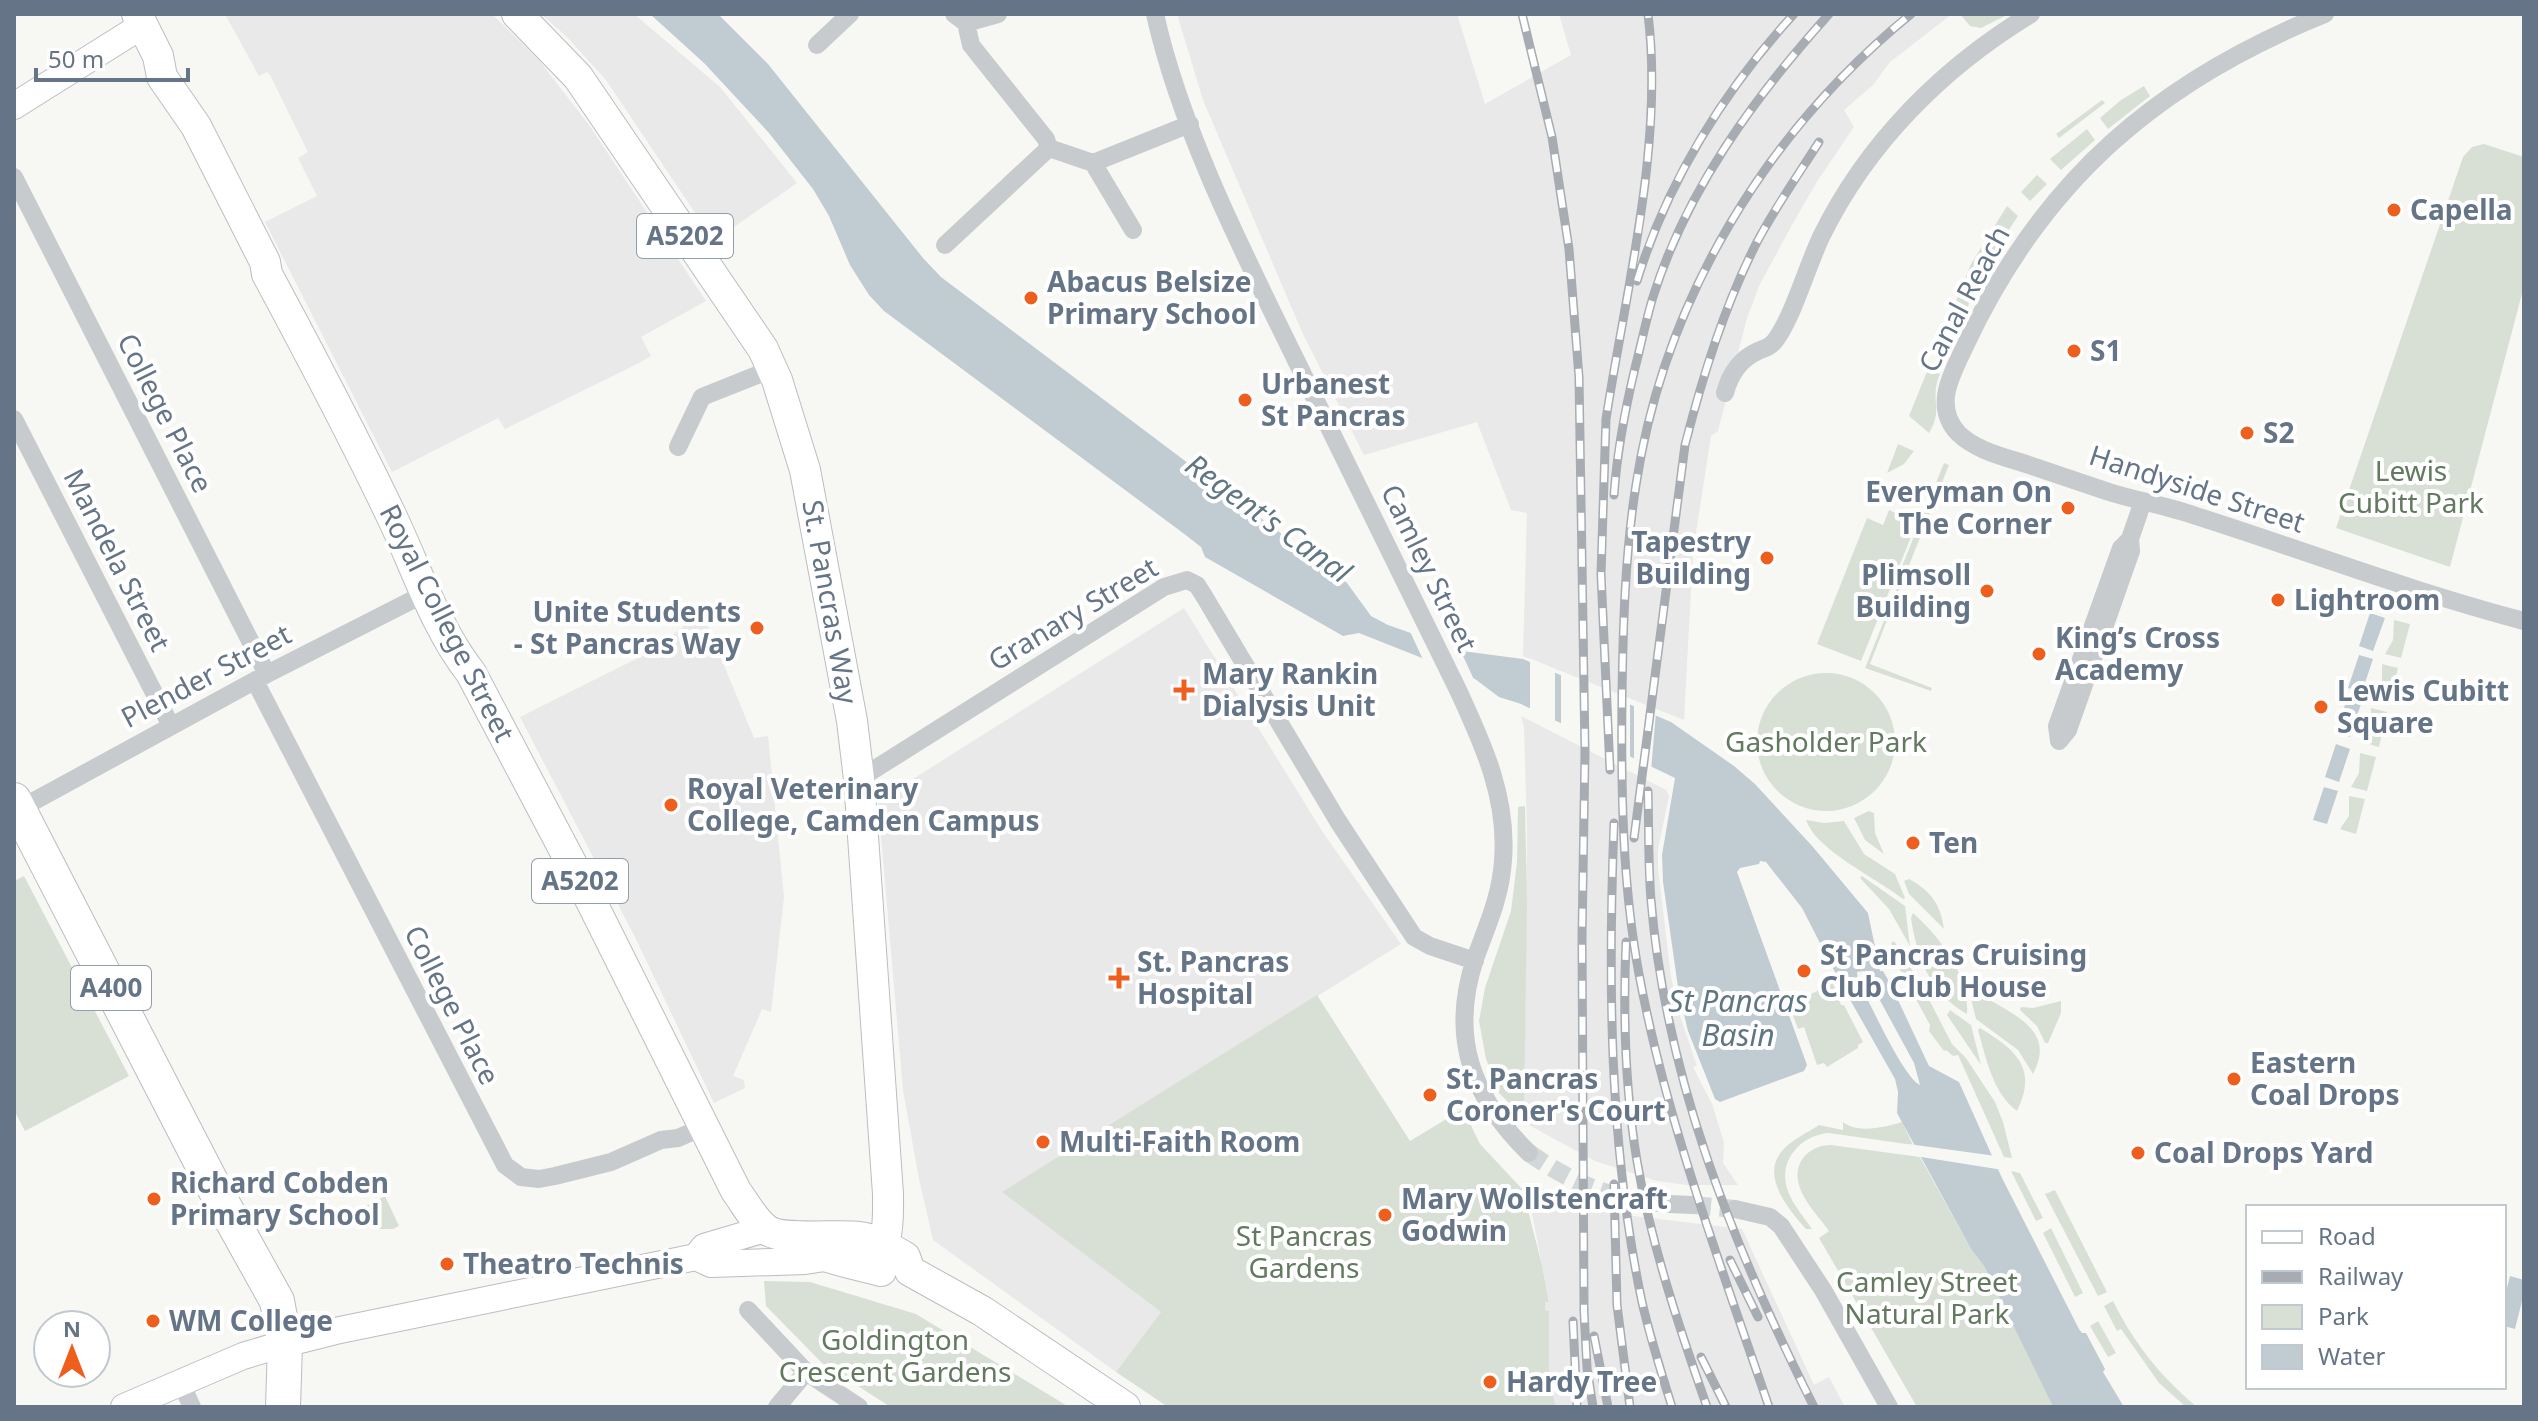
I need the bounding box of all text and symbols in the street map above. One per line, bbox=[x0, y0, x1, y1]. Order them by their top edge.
scale bar bbox=[36, 32, 188, 82]
text: 50 m bbox=[48, 42, 104, 75]
place label: Capella bbox=[2410, 190, 2513, 228]
marker: Capella bbox=[2385, 201, 2403, 219]
road number: A5202 bbox=[637, 214, 733, 258]
street label: Canal Reach bbox=[1909, 219, 2018, 378]
place label: Abacus Belsize Primary School bbox=[1047, 262, 1257, 332]
marker: Abacus Belsize Primary School bbox=[1022, 289, 1040, 307]
street label: College Place bbox=[109, 326, 222, 499]
place label: S1 bbox=[2090, 331, 2121, 369]
marker: S1 bbox=[2065, 342, 2083, 360]
place label: Urbanest St Pancras bbox=[1261, 364, 1405, 434]
marker: Urbanest St Pancras bbox=[1236, 391, 1254, 409]
place label: S2 bbox=[2263, 413, 2294, 451]
marker: S2 bbox=[2238, 424, 2256, 442]
street label: Handyside Street bbox=[2085, 435, 2310, 541]
water label: Regent's Canal bbox=[1178, 444, 1361, 593]
park label: Lewis Cubitt Park bbox=[2338, 451, 2484, 521]
street label: Mandela Street bbox=[56, 462, 180, 657]
place label: Everyman On The Corner bbox=[1865, 472, 2052, 542]
street label: Camley Street bbox=[1373, 478, 1487, 658]
street label: Royal College Street bbox=[372, 497, 524, 748]
street label: St. Pancras Way bbox=[794, 497, 868, 708]
marker: Everyman On The Corner bbox=[2059, 499, 2077, 517]
place label: Tapestry Building bbox=[1631, 522, 1751, 592]
street label: Granary Street bbox=[981, 548, 1164, 679]
marker: Tapestry Building bbox=[1758, 549, 1776, 567]
place label: Plimsoll Building bbox=[1855, 555, 1971, 625]
place label: Lightroom bbox=[2294, 580, 2440, 618]
marker: Plimsoll Building bbox=[1978, 582, 1996, 600]
marker: Lightroom bbox=[2269, 591, 2287, 609]
place label: Unite Students - St Pancras Way bbox=[514, 592, 741, 662]
street label: Plender Street bbox=[114, 614, 297, 736]
place label: King’s Cross Academy bbox=[2055, 618, 2220, 688]
marker: Unite Students - St Pancras Way bbox=[748, 619, 766, 637]
marker: King’s Cross Academy bbox=[2030, 645, 2048, 663]
place label: Mary Rankin Dialysis Unit bbox=[1202, 654, 1378, 724]
place label: Lewis Cubitt Square bbox=[2337, 671, 2509, 741]
marker: Mary Rankin Dialysis Unit bbox=[1173, 679, 1195, 701]
marker: Lewis Cubitt Square bbox=[2312, 698, 2330, 716]
park label: Gasholder Park bbox=[1725, 722, 1927, 760]
place label: Royal Veterinary College, Camden Campus bbox=[687, 769, 1040, 839]
marker: Royal Veterinary College, Camden Campus bbox=[662, 796, 680, 814]
place label: Ten bbox=[1929, 823, 1978, 861]
marker: Ten bbox=[1904, 834, 1922, 852]
road number: A5202 bbox=[532, 859, 628, 903]
street label: College Place bbox=[396, 918, 509, 1091]
place label: St Pancras Cruising Club Club House bbox=[1820, 935, 2087, 1005]
place label: St. Pancras Hospital bbox=[1137, 942, 1289, 1012]
marker: St Pancras Cruising Club Club House bbox=[1795, 962, 1813, 980]
road number: A400 bbox=[71, 966, 151, 1010]
marker: St. Pancras Hospital bbox=[1108, 967, 1130, 989]
water label: St Pancras Basin bbox=[1668, 980, 1808, 1055]
place label: Eastern Coal Drops bbox=[2250, 1043, 2400, 1113]
place label: St. Pancras Coroner's Court bbox=[1446, 1059, 1666, 1129]
marker: Eastern Coal Drops bbox=[2225, 1070, 2243, 1088]
marker: St. Pancras Coroner's Court bbox=[1421, 1086, 1439, 1104]
place label: Multi-Faith Room bbox=[1059, 1122, 1300, 1160]
marker: Multi-Faith Room bbox=[1034, 1133, 1052, 1151]
place label: Coal Drops Yard bbox=[2154, 1133, 2373, 1171]
marker: Coal Drops Yard bbox=[2129, 1144, 2147, 1162]
place label: Richard Cobden Primary School bbox=[170, 1163, 389, 1233]
place label: Mary Wollstencraft Godwin bbox=[1401, 1179, 1668, 1249]
marker: Richard Cobden Primary School bbox=[145, 1190, 163, 1208]
legend bbox=[2246, 1205, 2506, 1389]
marker: Mary Wollstencraft Godwin bbox=[1376, 1206, 1394, 1224]
park label: St Pancras Gardens bbox=[1236, 1216, 1372, 1286]
text: Road bbox=[2318, 1219, 2376, 1252]
place label: Theatro Technis bbox=[463, 1244, 684, 1282]
marker: Theatro Technis bbox=[438, 1255, 456, 1273]
text: Railway bbox=[2318, 1259, 2404, 1292]
park label: Camley Street Natural Park bbox=[1836, 1262, 2018, 1332]
text: Park bbox=[2318, 1299, 2369, 1332]
place label: WM College bbox=[169, 1301, 333, 1339]
north arrow bbox=[32, 1309, 112, 1389]
marker: WM College bbox=[144, 1312, 162, 1330]
text: N bbox=[63, 1313, 81, 1343]
park label: Goldington Crescent Gardens bbox=[779, 1320, 1011, 1390]
text: Water bbox=[2318, 1339, 2386, 1372]
place label: Hardy Tree bbox=[1506, 1362, 1657, 1400]
marker: Hardy Tree bbox=[1481, 1373, 1499, 1391]

